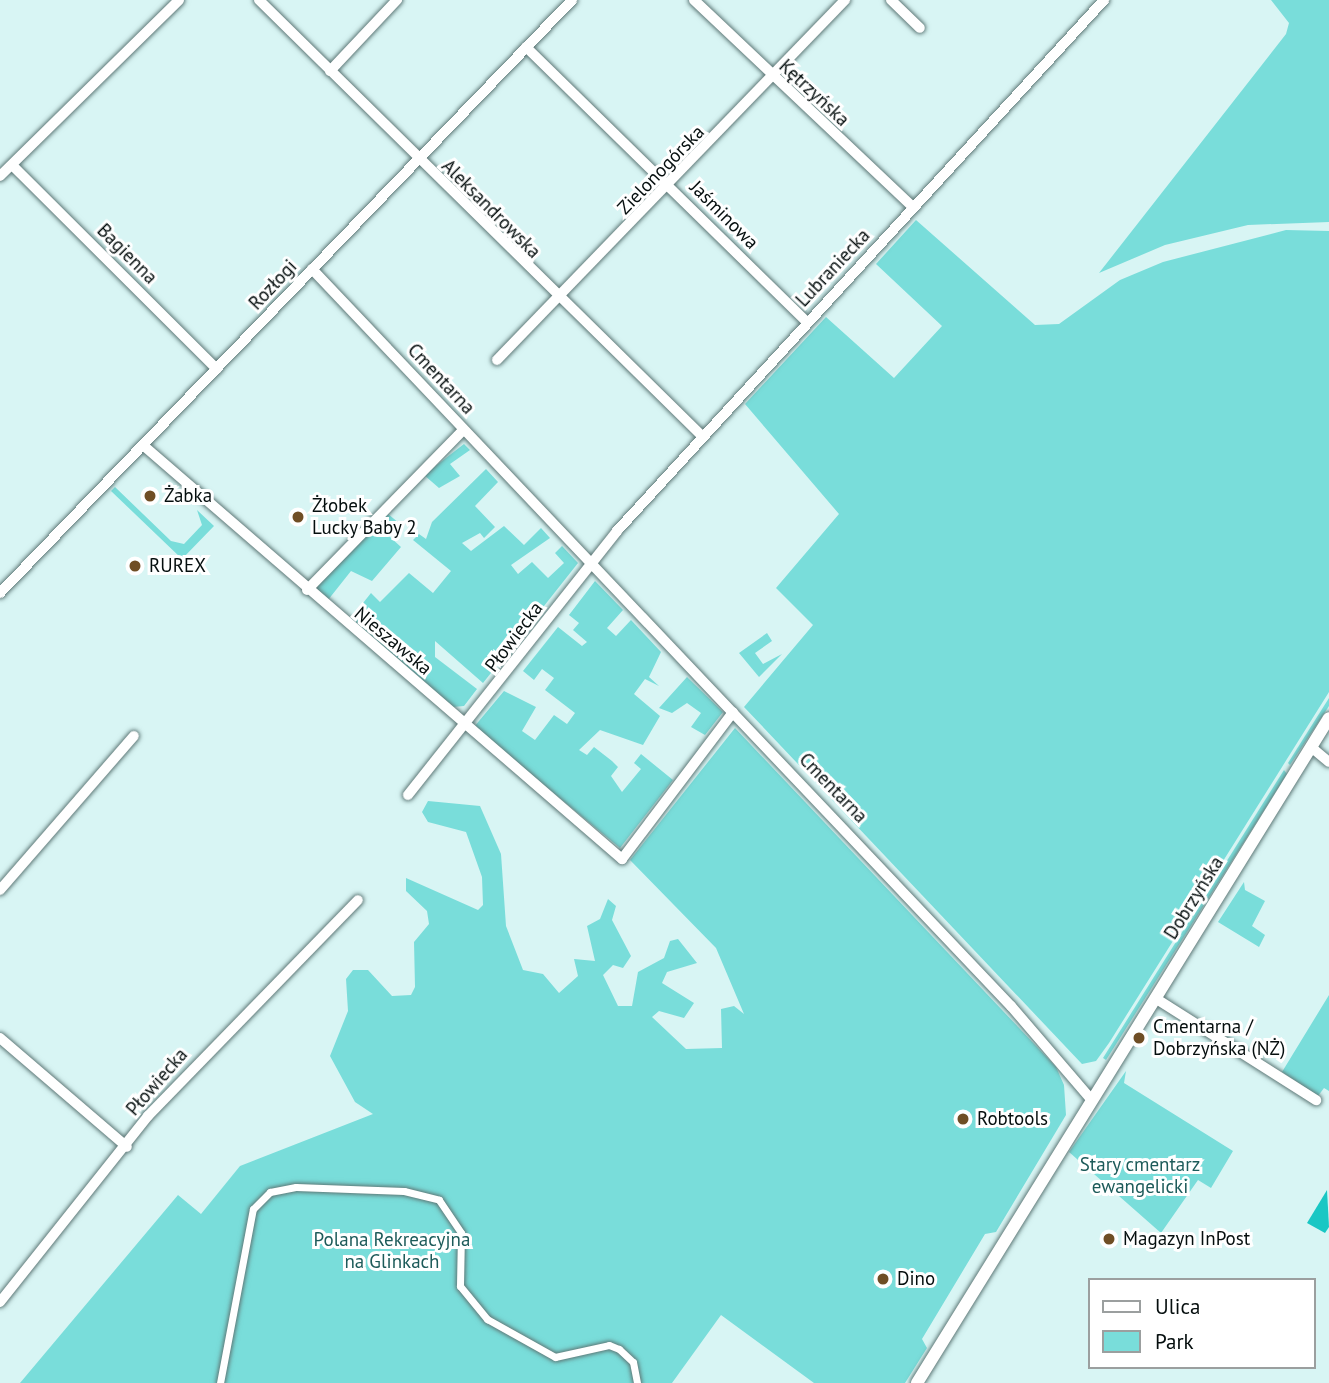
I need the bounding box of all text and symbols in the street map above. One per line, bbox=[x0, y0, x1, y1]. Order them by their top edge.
street label: Kętrzyńska bbox=[774, 55, 854, 131]
street label: Zielonogórska bbox=[613, 121, 709, 219]
street label: Aleksandrowska bbox=[437, 155, 545, 263]
street label: Jaśminowa bbox=[685, 176, 763, 254]
street label: Bagienna bbox=[92, 219, 162, 289]
street label: Lubraniecka bbox=[791, 224, 875, 312]
street label: Rozłogi bbox=[244, 255, 302, 315]
street label: Cmentarna bbox=[403, 339, 479, 419]
place label: Żabka bbox=[164, 485, 212, 507]
marker: Żabka bbox=[142, 488, 158, 504]
place label: Żłobek Lucky Baby 2 bbox=[312, 495, 418, 539]
marker: Żłobek Lucky Baby 2 bbox=[290, 509, 306, 525]
place label: RUREX bbox=[149, 555, 206, 577]
marker: RUREX bbox=[127, 558, 143, 574]
street label: Płowiecka bbox=[480, 597, 548, 677]
street label: Nieszawska bbox=[350, 602, 436, 680]
street label: Cmentarna bbox=[794, 748, 872, 828]
street label: Dobrzyńska bbox=[1160, 852, 1228, 944]
place label: Cmentarna / Dobrzyńska (NŻ) bbox=[1153, 1016, 1285, 1060]
marker: Cmentarna / Dobrzyńska (NŻ) bbox=[1131, 1030, 1147, 1046]
street label: Płowiecka bbox=[122, 1044, 192, 1120]
place label: Robtools bbox=[977, 1108, 1048, 1130]
marker: Robtools bbox=[955, 1111, 971, 1127]
park label: Stary cmentarz ewangelicki bbox=[1079, 1154, 1201, 1198]
place label: Magazyn InPost bbox=[1123, 1228, 1250, 1250]
park label: Polana Rekreacyjna na Glinkach bbox=[314, 1229, 470, 1273]
marker: Magazyn InPost bbox=[1101, 1231, 1117, 1247]
place label: Dino bbox=[897, 1268, 935, 1290]
marker: Dino bbox=[875, 1271, 891, 1287]
legend bbox=[1088, 1278, 1315, 1369]
text: Ulica bbox=[1155, 1293, 1200, 1320]
text: Park bbox=[1155, 1328, 1194, 1355]

